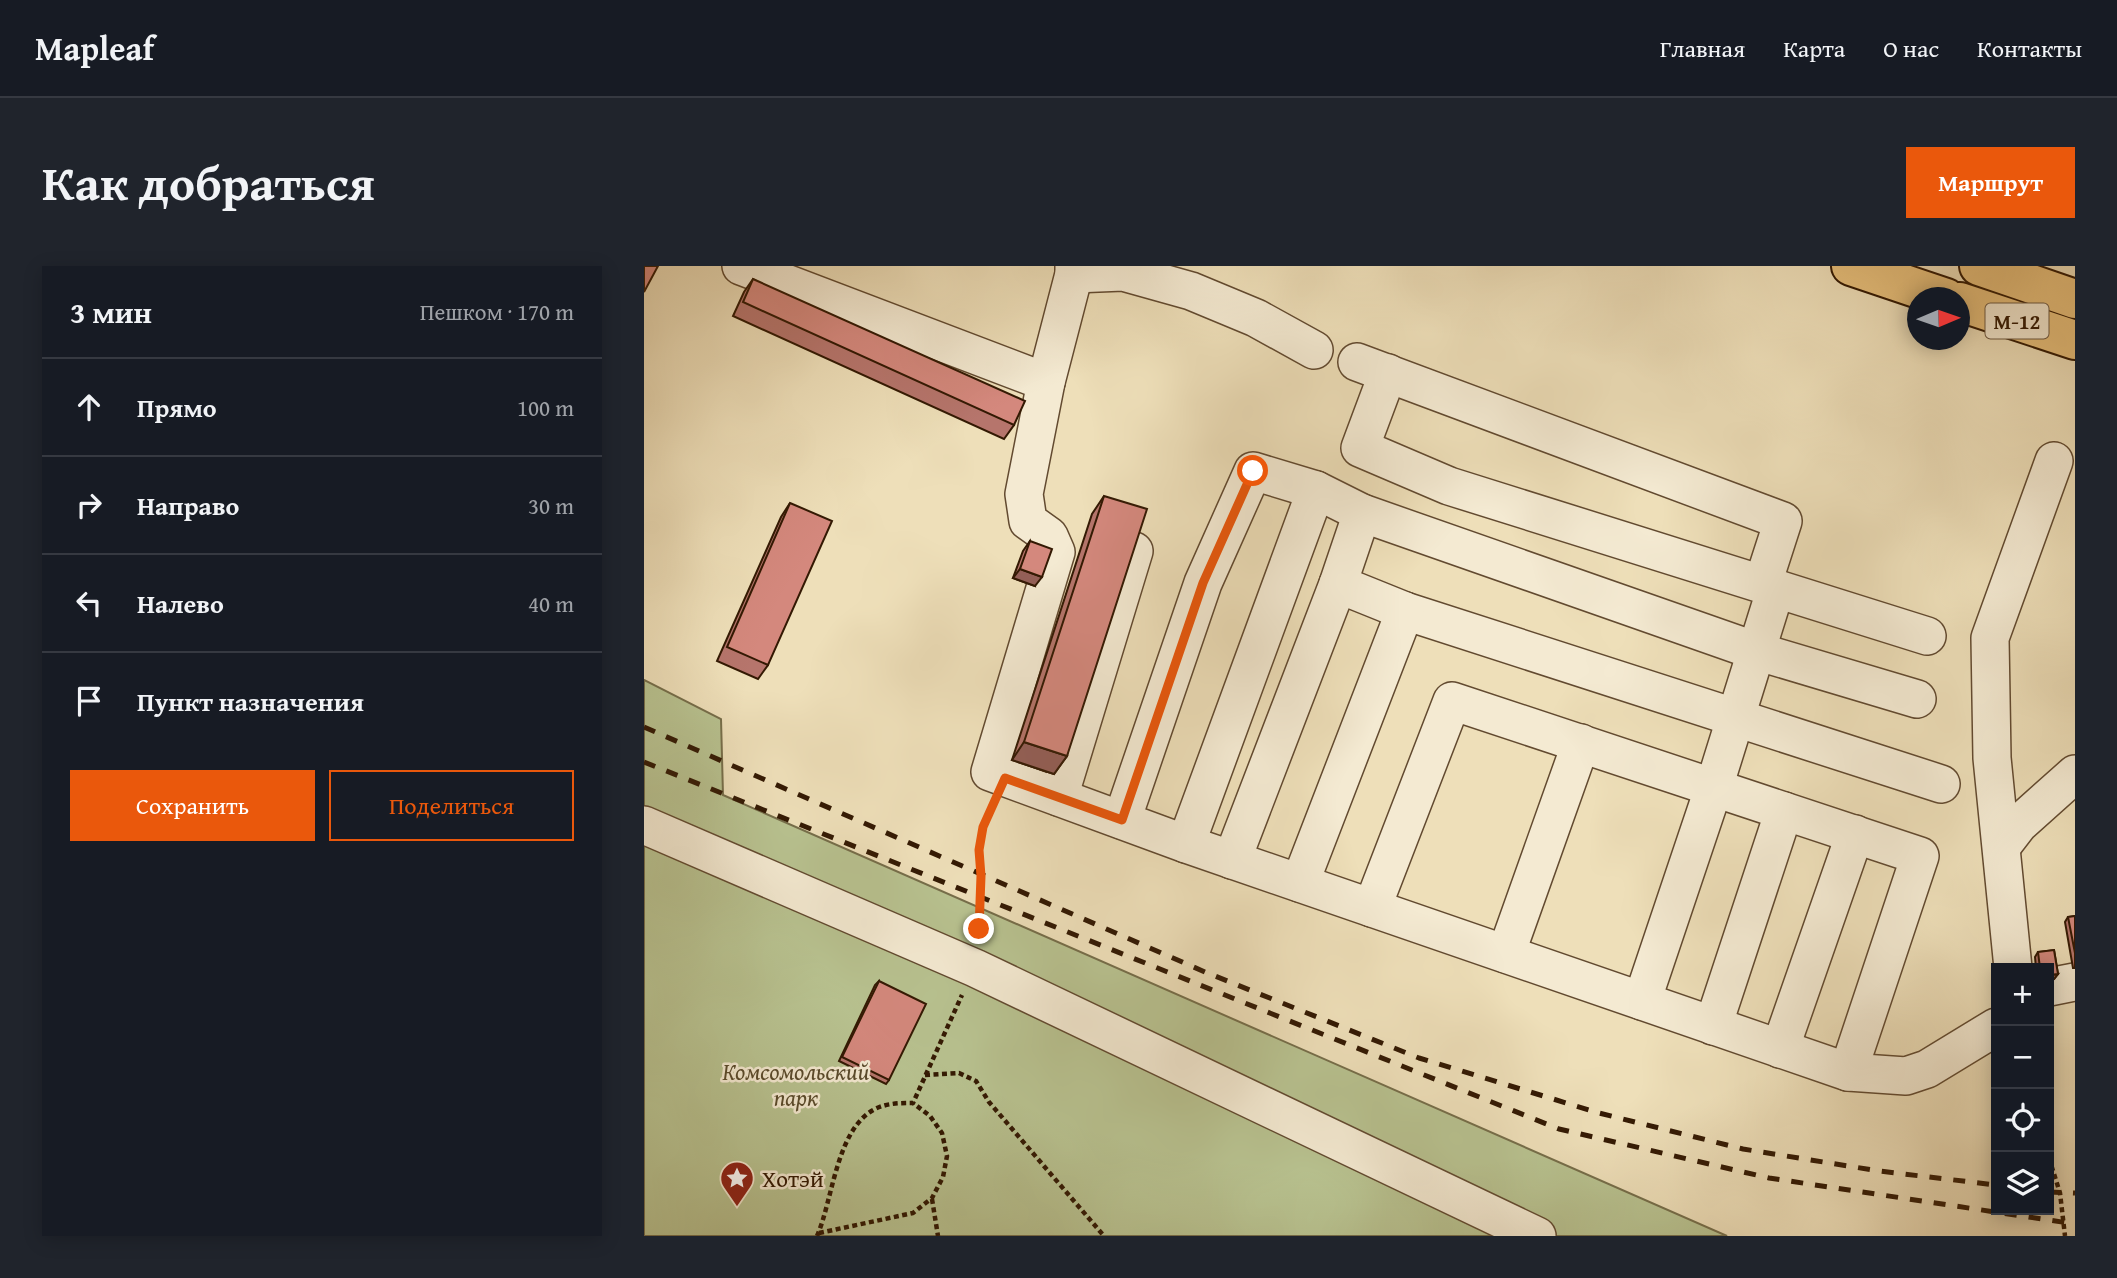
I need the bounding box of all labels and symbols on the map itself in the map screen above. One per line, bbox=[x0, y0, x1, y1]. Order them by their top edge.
north arrow bbox=[1907, 287, 1970, 350]
road number: М-12 bbox=[1986, 304, 2048, 338]
route start bbox=[1237, 455, 1268, 486]
route end bbox=[963, 913, 994, 944]
park label: Комсомольский парк bbox=[723, 1055, 870, 1114]
place icon: Хотэй bbox=[718, 1159, 756, 1208]
place label: Хотэй bbox=[762, 1162, 824, 1195]

